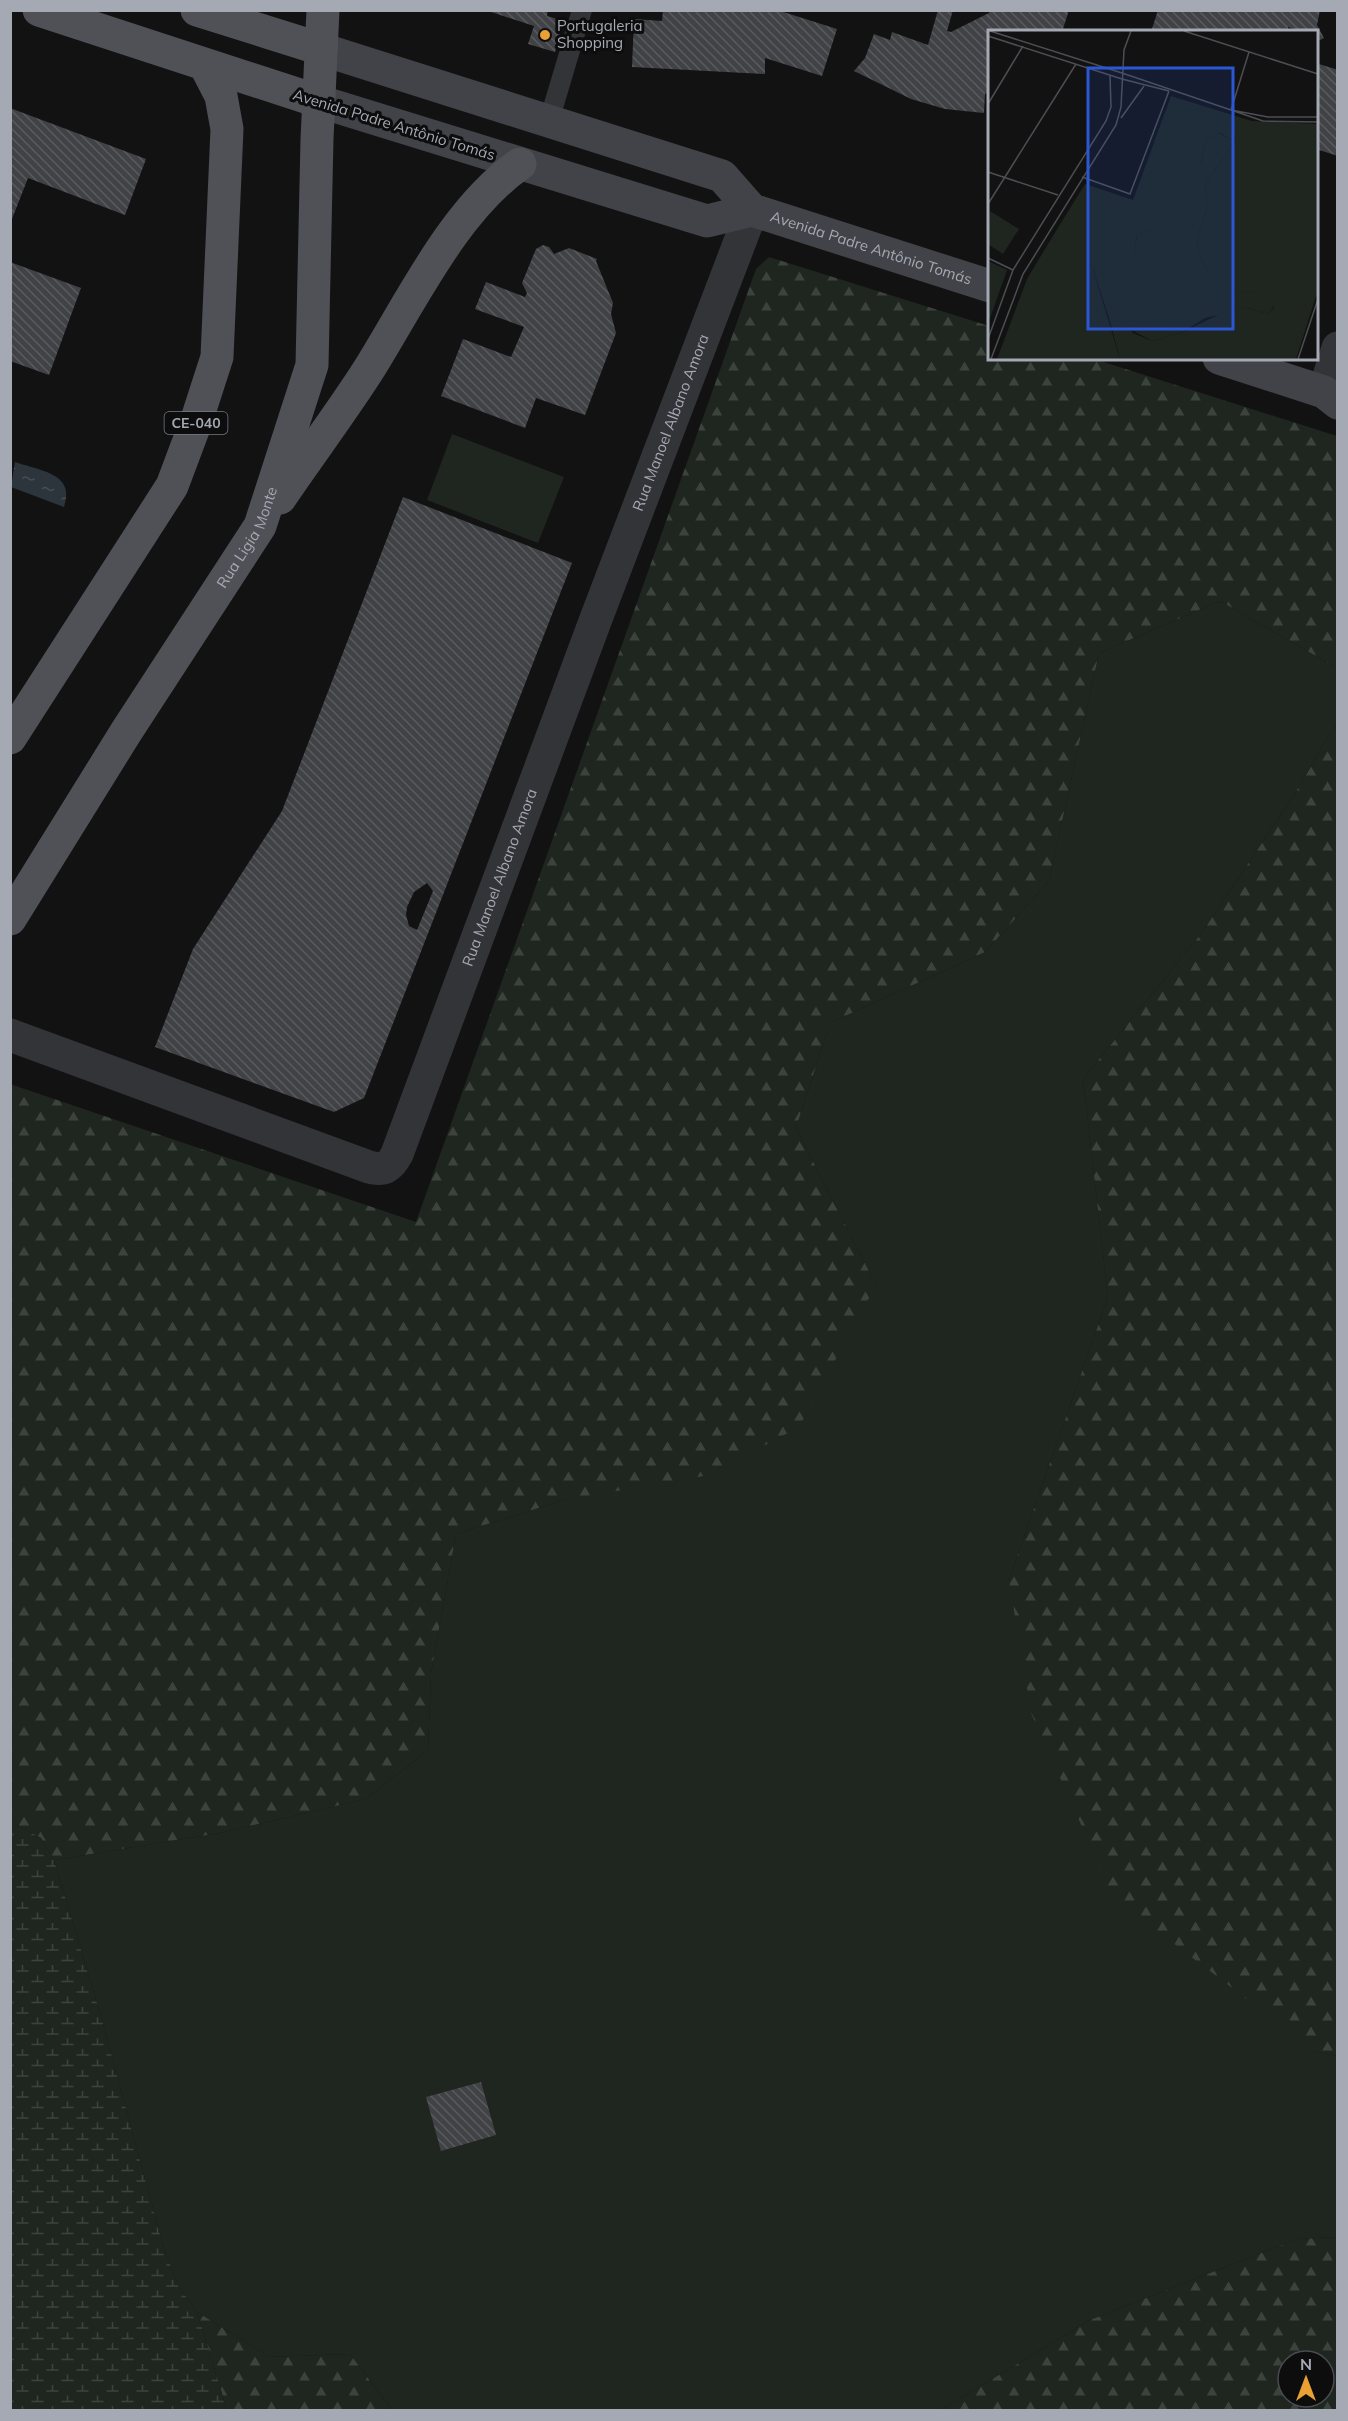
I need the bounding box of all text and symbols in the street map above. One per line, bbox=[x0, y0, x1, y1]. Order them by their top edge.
place label: Portugaleria Shopping bbox=[557, 16, 643, 52]
marker: Portugaleria Shopping bbox=[538, 28, 552, 42]
inset map bbox=[988, 30, 1318, 360]
street label: Avenida Padre Antônio Tomás bbox=[291, 85, 497, 164]
street label: Avenida Padre Antônio Tomás bbox=[768, 206, 974, 289]
street label: Rua Manoel Albano Amora bbox=[628, 331, 713, 514]
road number: CE-040 bbox=[164, 412, 228, 434]
street label: Rua Ligia Monte bbox=[212, 484, 281, 591]
street label: Rua Manoel Albano Amora bbox=[458, 786, 541, 969]
north arrow bbox=[1276, 2349, 1336, 2409]
text: N bbox=[1300, 2354, 1312, 2374]

